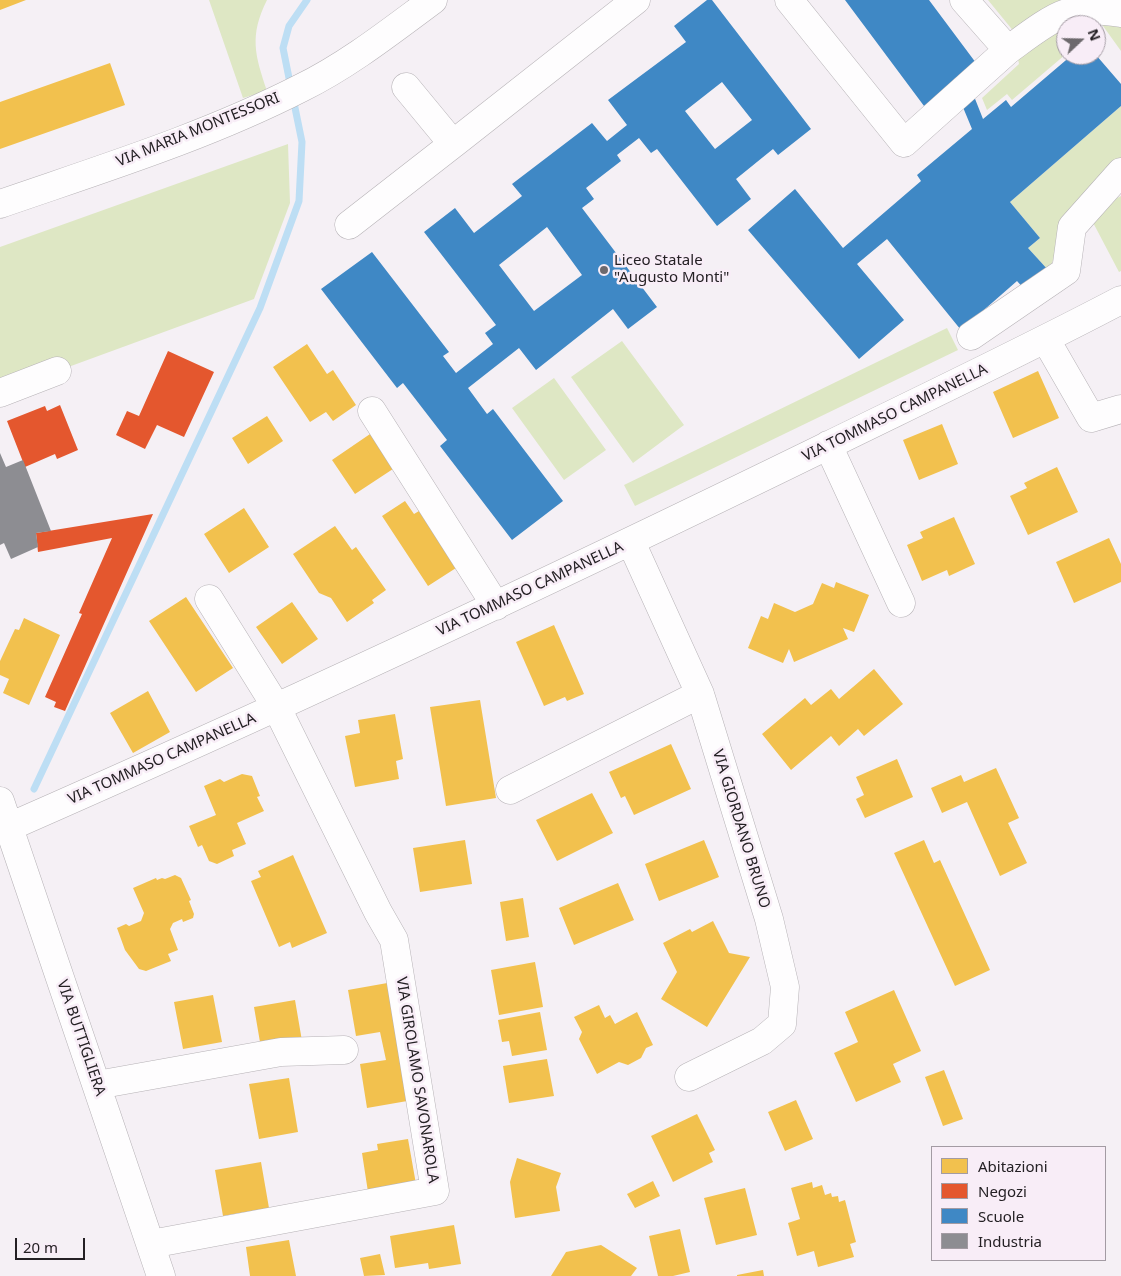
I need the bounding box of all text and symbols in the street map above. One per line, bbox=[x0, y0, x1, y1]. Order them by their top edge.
north arrow bbox=[1056, 15, 1106, 65]
text: N bbox=[1084, 26, 1105, 44]
street label: VIA MARIA MONTESSORI bbox=[114, 89, 282, 171]
place label: Liceo Statale "Augusto Monti" bbox=[614, 252, 729, 287]
marker: Liceo Statale "Augusto Monti" bbox=[598, 264, 610, 276]
street label: VIA TOMMASO CAMPANELLA bbox=[800, 360, 990, 466]
street label: VIA TOMMASO CAMPANELLA bbox=[434, 538, 626, 640]
street label: VIA TOMMASO CAMPANELLA bbox=[65, 709, 259, 809]
street label: VIA GIORDANO BRUNO bbox=[708, 747, 774, 911]
street label: VIA GIROLAMO SAVONAROLA bbox=[392, 976, 442, 1184]
street label: VIA BUTTIGLIERA bbox=[53, 978, 109, 1098]
legend bbox=[931, 1146, 1106, 1261]
text: Abitazioni bbox=[978, 1156, 1048, 1176]
text: Negozi bbox=[978, 1181, 1027, 1201]
text: Scuole bbox=[978, 1206, 1024, 1226]
scale bar bbox=[18, 1228, 88, 1260]
text: Industria bbox=[978, 1231, 1042, 1251]
text: 20 m bbox=[23, 1237, 58, 1257]

